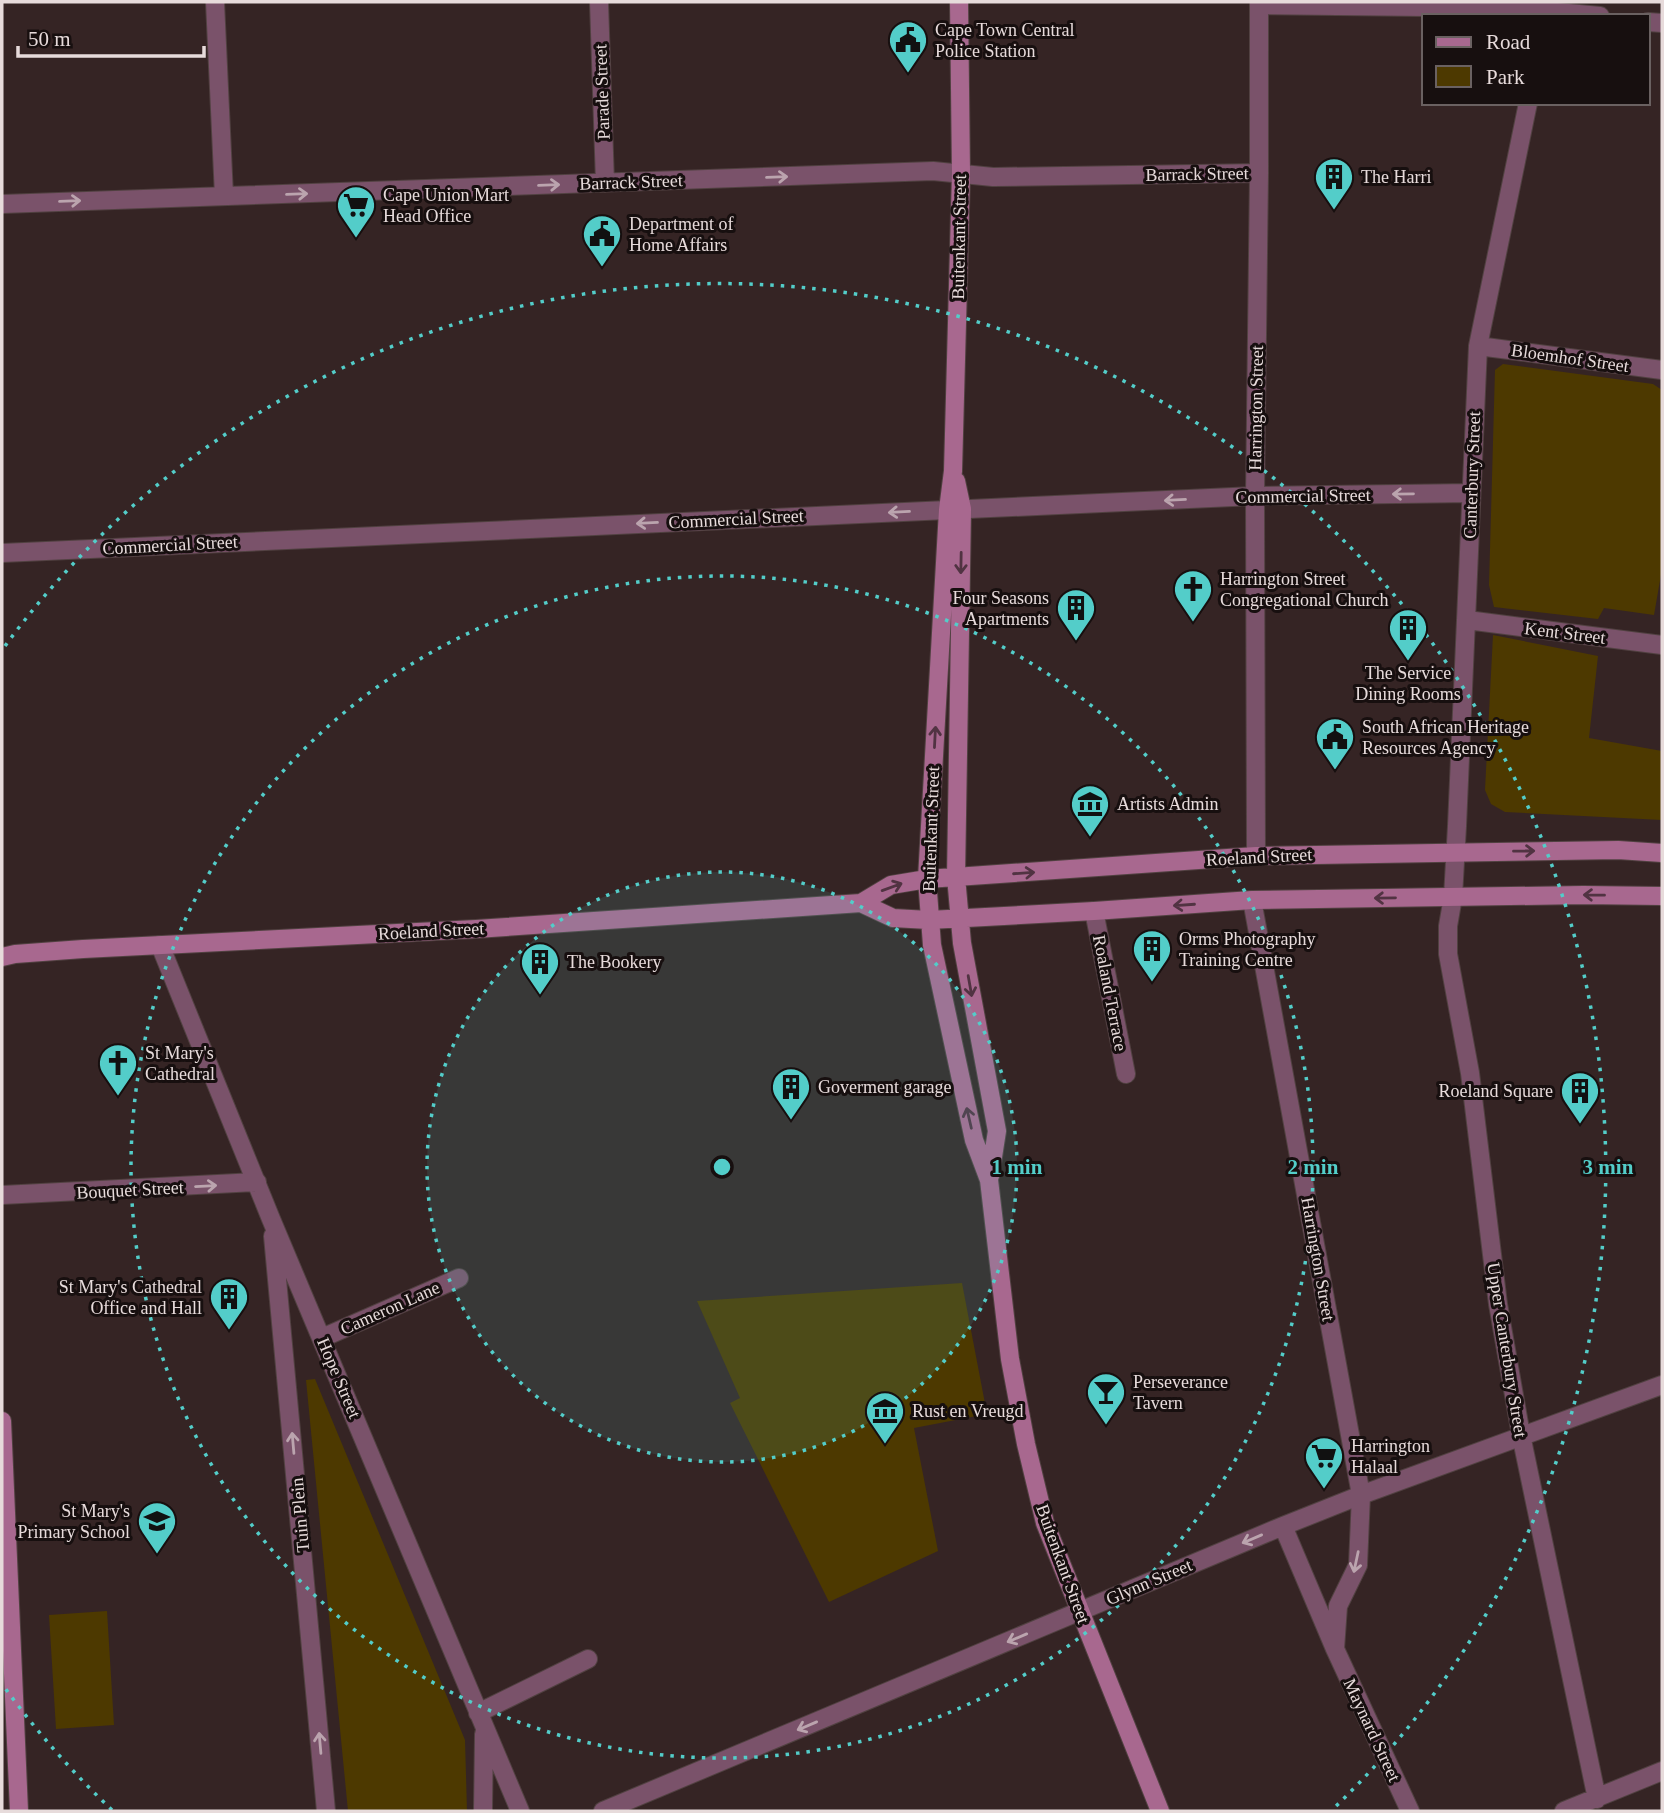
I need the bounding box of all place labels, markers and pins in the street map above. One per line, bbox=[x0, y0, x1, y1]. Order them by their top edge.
public building icon: Cape Town Central Police Station bbox=[887, 19, 929, 74]
place label: Cape Town Central Police Station bbox=[935, 20, 1074, 61]
building icon: The Harri bbox=[1313, 156, 1355, 211]
place label: The Harri bbox=[1361, 167, 1431, 187]
supermarket icon: Cape Union Mart Head Office bbox=[335, 184, 377, 239]
place label: Cape Union Mart Head Office bbox=[383, 185, 509, 226]
public building icon: Department of Home Affairs bbox=[581, 213, 623, 268]
place label: Department of Home Affairs bbox=[629, 214, 733, 255]
church icon: Harrington Street Congregational Church bbox=[1172, 568, 1214, 623]
place label: Harrington Street Congregational Church bbox=[1220, 569, 1388, 610]
building icon: Four Seasons Apartments bbox=[1055, 587, 1097, 642]
place label: Four Seasons Apartments bbox=[952, 588, 1049, 629]
building icon: The Service Dining Rooms bbox=[1387, 607, 1429, 662]
place label: The Service Dining Rooms bbox=[1355, 663, 1461, 704]
public building icon: South African Heritage Resources Agency bbox=[1314, 716, 1356, 771]
place label: South African Heritage Resources Agency bbox=[1362, 717, 1529, 758]
museum icon: Artists Admin bbox=[1069, 783, 1111, 838]
place label: Artists Admin bbox=[1117, 794, 1219, 814]
building icon: Orms Photography Training Centre bbox=[1131, 928, 1173, 983]
place label: Orms Photography Training Centre bbox=[1179, 929, 1316, 970]
building icon: The Bookery bbox=[519, 941, 561, 996]
place label: The Bookery bbox=[567, 952, 661, 972]
church icon: St Mary's Cathedral bbox=[97, 1042, 139, 1097]
place label: St Mary's Cathedral bbox=[145, 1043, 215, 1084]
building icon: Goverment garage bbox=[770, 1066, 812, 1121]
building icon: Roeland Square bbox=[1559, 1070, 1601, 1125]
place label: Goverment garage bbox=[818, 1077, 951, 1097]
place label: Roeland Square bbox=[1439, 1081, 1553, 1101]
centre of rings bbox=[710, 1155, 734, 1179]
building icon: St Mary's Cathedral Office and Hall bbox=[208, 1276, 250, 1331]
place label: St Mary's Cathedral Office and Hall bbox=[59, 1277, 202, 1318]
bar icon: Perseverance Tavern bbox=[1085, 1371, 1127, 1426]
place label: Perseverance Tavern bbox=[1133, 1372, 1228, 1413]
museum icon: Rust en Vreugd bbox=[864, 1390, 906, 1445]
place label: Rust en Vreugd bbox=[912, 1401, 1024, 1421]
supermarket icon: Harrington Halaal bbox=[1303, 1435, 1345, 1490]
place label: Harrington Halaal bbox=[1351, 1436, 1430, 1477]
school or university icon: St Mary's Primary School bbox=[136, 1500, 178, 1555]
place label: St Mary's Primary School bbox=[18, 1501, 130, 1542]

